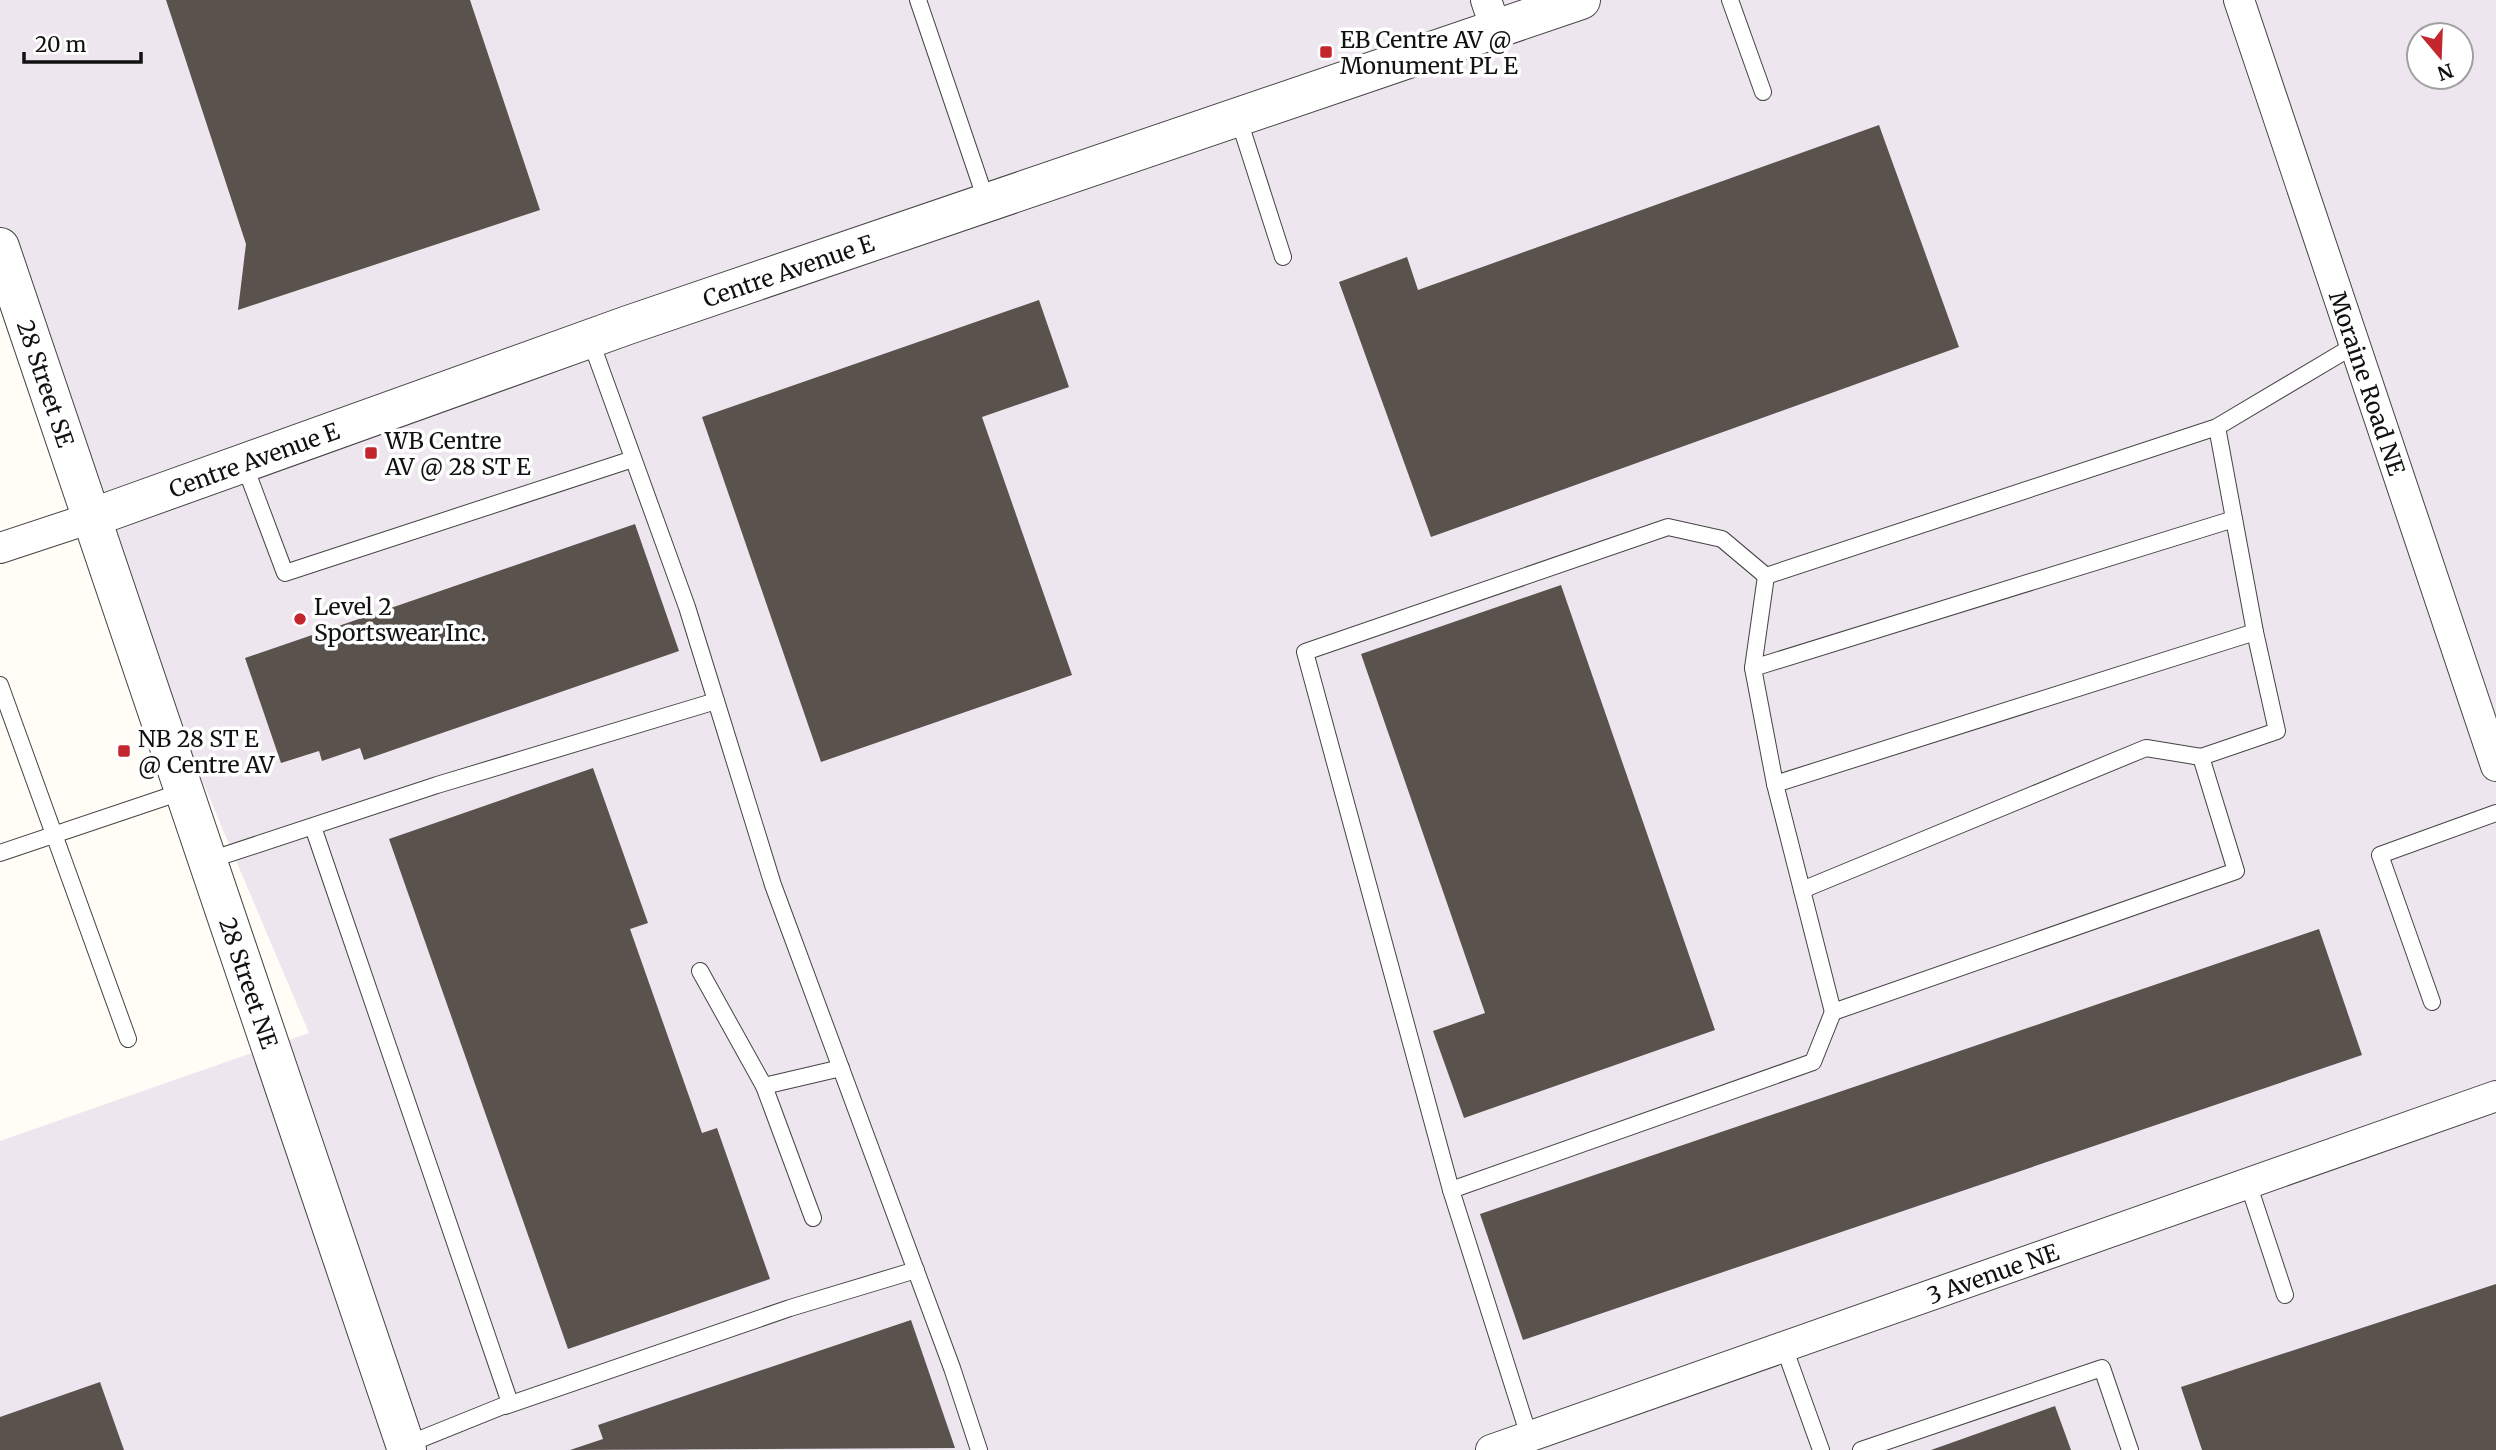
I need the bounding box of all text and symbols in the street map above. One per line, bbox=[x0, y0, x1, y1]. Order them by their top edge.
scale bar bbox=[24, 21, 142, 65]
north arrow bbox=[2405, 21, 2475, 91]
place label: EB Centre AV @ Monument PL E bbox=[1340, 25, 1518, 80]
text: 20 m bbox=[35, 31, 87, 58]
marker: EB Centre AV @ Monument PL E bbox=[1318, 44, 1334, 60]
text: N bbox=[2435, 58, 2457, 86]
street label: Centre Avenue E bbox=[699, 228, 878, 313]
street label: Moraine Road NE bbox=[2323, 287, 2412, 479]
street label: 28 Street SE bbox=[11, 316, 81, 451]
street label: Centre Avenue E bbox=[165, 415, 343, 503]
place label: WB Centre AV @ 28 ST E bbox=[384, 426, 531, 481]
marker: WB Centre AV @ 28 ST E bbox=[363, 445, 379, 461]
place label: Level 2 Sportswear Inc. bbox=[314, 592, 486, 647]
marker: Level 2 Sportswear Inc. bbox=[292, 611, 308, 627]
place label: NB 28 ST E @ Centre AV bbox=[138, 724, 275, 779]
marker: NB 28 ST E @ Centre AV bbox=[116, 743, 132, 759]
street label: 28 Street NE bbox=[213, 914, 285, 1053]
street label: 3 Avenue NE bbox=[1923, 1237, 2063, 1310]

